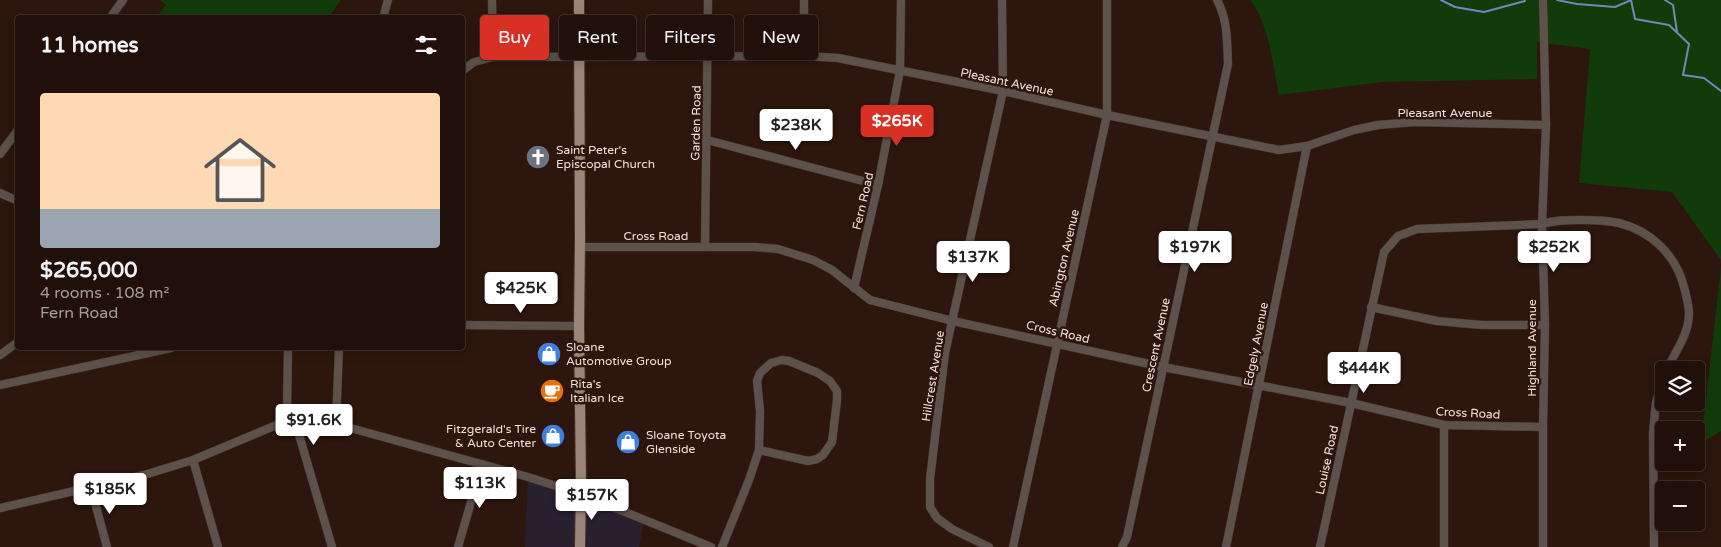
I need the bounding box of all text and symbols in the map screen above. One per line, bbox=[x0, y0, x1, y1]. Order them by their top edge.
chip: Buy bbox=[480, 15, 549, 60]
chip: Rent bbox=[559, 15, 636, 60]
chip: Filters bbox=[646, 15, 734, 60]
chip: New bbox=[744, 15, 818, 60]
icon: filters bbox=[412, 31, 440, 59]
text: 11 homes bbox=[40, 33, 139, 58]
street label: Pleasant Avenue bbox=[959, 65, 1055, 99]
street label: Garden Road bbox=[688, 85, 704, 161]
pin: $265K bbox=[862, 104, 932, 147]
street label: Pleasant Avenue bbox=[1398, 106, 1493, 120]
pin: $238K bbox=[761, 108, 831, 151]
text: $265K bbox=[872, 111, 922, 131]
text: $238K bbox=[771, 115, 821, 135]
icon: home bbox=[195, 125, 285, 215]
place label: Saint Peter's Episcopal Church bbox=[556, 143, 655, 171]
church icon: Saint Peter's Episcopal Church bbox=[525, 144, 551, 170]
street label: Fern Road bbox=[850, 171, 876, 231]
street label: Abington Avenue bbox=[1046, 208, 1082, 308]
street label: Cross Road bbox=[624, 229, 688, 243]
pin: $197K bbox=[1160, 230, 1230, 273]
pin: $252K bbox=[1519, 230, 1589, 273]
text: $197K bbox=[1170, 237, 1220, 257]
text: $252K bbox=[1529, 237, 1579, 257]
pin: $137K bbox=[938, 240, 1008, 283]
text: $137K bbox=[948, 247, 998, 267]
text: $265,000 bbox=[40, 258, 137, 283]
pin: $425K bbox=[486, 272, 556, 314]
text: $425K bbox=[496, 278, 546, 298]
text: 4 rooms · 108 m² bbox=[40, 283, 169, 303]
street label: Crescent Avenue bbox=[1139, 296, 1173, 393]
street label: Highland Avenue bbox=[1525, 299, 1539, 397]
street label: Edgely Avenue bbox=[1241, 301, 1271, 387]
text: Fern Road bbox=[40, 303, 118, 323]
street label: Cross Road bbox=[1025, 318, 1091, 346]
street label: Hillcrest Avenue bbox=[919, 329, 947, 422]
place label: Sloane Automotive Group bbox=[566, 340, 672, 368]
shop icon: Sloane Automotive Group bbox=[536, 341, 562, 367]
pin: $444K bbox=[1329, 352, 1399, 394]
text: $444K bbox=[1339, 358, 1389, 378]
map controls bbox=[1655, 361, 1705, 531]
button: layers bbox=[1655, 361, 1705, 411]
place label: Rita's Italian Ice bbox=[570, 377, 624, 405]
cafe icon: Rita's Italian Ice bbox=[539, 378, 565, 404]
pin: $91.6K bbox=[273, 404, 355, 446]
street label: Cross Road bbox=[1435, 404, 1501, 422]
text: $91.6K bbox=[287, 410, 341, 430]
button: + bbox=[1655, 421, 1705, 471]
place label: Fitzgerald's Tire & Auto Center bbox=[446, 422, 536, 450]
shop icon: Fitzgerald's Tire & Auto Center bbox=[540, 423, 566, 449]
street label: Louise Road bbox=[1313, 424, 1341, 496]
place label: Sloane Toyota Glenside bbox=[646, 428, 726, 456]
shop icon: Sloane Toyota Glenside bbox=[615, 429, 641, 455]
pin: $113K bbox=[445, 466, 515, 509]
pin: $185K bbox=[75, 472, 145, 515]
text: $113K bbox=[455, 473, 505, 493]
pin: $157K bbox=[557, 478, 627, 521]
text: $185K bbox=[85, 479, 135, 499]
button: − bbox=[1655, 481, 1705, 531]
text: $157K bbox=[567, 485, 617, 505]

